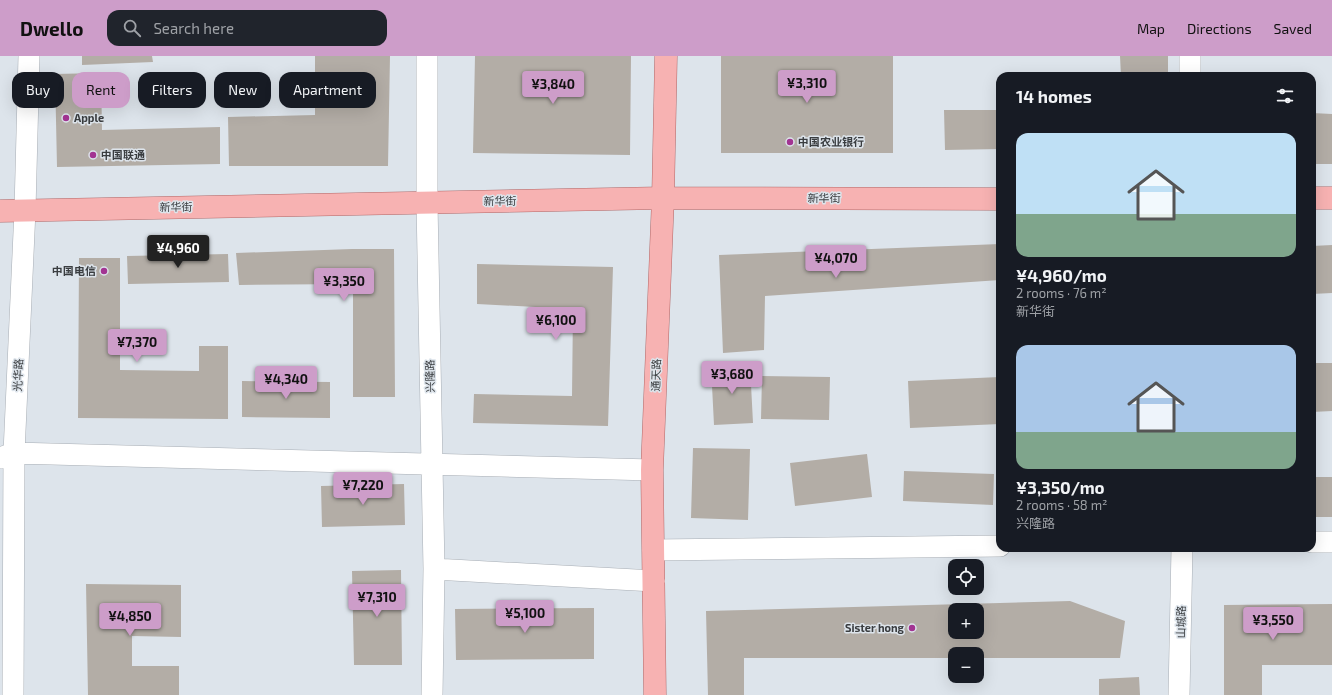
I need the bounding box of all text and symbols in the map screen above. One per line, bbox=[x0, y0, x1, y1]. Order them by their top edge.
search box bbox=[107, 10, 387, 46]
text: Dwello bbox=[20, 17, 83, 40]
icon: search bbox=[121, 17, 143, 39]
text: Search here bbox=[153, 19, 234, 37]
text: Map bbox=[1137, 20, 1165, 37]
text: Directions bbox=[1187, 20, 1252, 37]
text: Saved bbox=[1274, 20, 1312, 37]
pin: ¥3,310 bbox=[774, 70, 840, 104]
pin: ¥3,840 bbox=[520, 71, 586, 105]
chip: Buy bbox=[12, 72, 64, 108]
chip: Rent bbox=[72, 72, 130, 108]
chip: Filters bbox=[138, 72, 206, 108]
chip: New bbox=[214, 72, 271, 108]
chip: Apartment bbox=[279, 72, 376, 108]
text: ¥3,310 bbox=[787, 75, 827, 91]
text: ¥3,840 bbox=[531, 76, 575, 92]
icon: filters bbox=[1274, 85, 1296, 107]
text: 14 homes bbox=[1016, 86, 1092, 106]
place label: Apple bbox=[74, 111, 104, 124]
marker: Apple bbox=[61, 113, 71, 123]
place label: 中国农业银行 bbox=[798, 135, 864, 148]
marker: 中国农业银行 bbox=[785, 137, 795, 147]
place label: 中国联通 bbox=[101, 148, 145, 161]
marker: 中国联通 bbox=[88, 150, 98, 160]
icon: home bbox=[1120, 159, 1192, 231]
street label: 新华街 bbox=[808, 191, 841, 204]
street label: 新华街 bbox=[483, 194, 517, 207]
street label: 新华街 bbox=[159, 200, 193, 213]
pin: ¥4,960 bbox=[145, 235, 211, 269]
text: ¥4,960 bbox=[156, 240, 200, 256]
pin: ¥4,070 bbox=[803, 245, 869, 279]
text: ¥4,070 bbox=[814, 250, 858, 266]
place label: 中国电信 bbox=[52, 264, 96, 277]
text: ¥4,960/mo bbox=[1016, 265, 1107, 285]
marker: 中国电信 bbox=[99, 266, 109, 276]
pin: ¥3,350 bbox=[311, 268, 377, 302]
text: ¥3,350 bbox=[323, 273, 365, 289]
text: 2 rooms · 76 m² bbox=[1016, 285, 1107, 301]
text: 新华街 bbox=[1016, 303, 1055, 319]
pin: ¥6,100 bbox=[523, 307, 589, 341]
text: ¥6,100 bbox=[536, 312, 576, 328]
pin: ¥7,370 bbox=[104, 329, 170, 363]
text: ¥7,370 bbox=[117, 334, 157, 350]
street label: 光华路 bbox=[10, 358, 25, 392]
street label: 通天路 bbox=[648, 358, 663, 392]
street label: 兴隆路 bbox=[423, 359, 436, 393]
pin: ¥3,680 bbox=[699, 361, 765, 395]
pin: ¥4,340 bbox=[253, 366, 319, 400]
text: ¥3,680 bbox=[710, 366, 754, 382]
text: ¥4,340 bbox=[264, 371, 308, 387]
icon: home bbox=[1120, 371, 1192, 443]
pin: ¥7,220 bbox=[330, 472, 396, 506]
text: ¥7,220 bbox=[342, 477, 384, 493]
text: ¥3,350/mo bbox=[1016, 477, 1105, 497]
text: 2 rooms · 58 m² bbox=[1016, 497, 1107, 513]
text: 兴隆路 bbox=[1016, 515, 1055, 531]
map controls bbox=[948, 559, 984, 683]
button: locate bbox=[948, 559, 984, 595]
pin: ¥7,310 bbox=[344, 584, 410, 618]
text: ¥7,310 bbox=[357, 589, 397, 605]
pin: ¥5,100 bbox=[492, 600, 558, 634]
pin: ¥4,850 bbox=[97, 603, 163, 637]
button: + bbox=[948, 603, 984, 639]
text: ¥5,100 bbox=[505, 605, 545, 621]
street label: 山城路 bbox=[1174, 605, 1187, 639]
pin: ¥3,550 bbox=[1240, 607, 1306, 641]
text: ¥4,850 bbox=[108, 608, 152, 624]
text: ¥3,550 bbox=[1252, 612, 1294, 628]
place label: Sister hong bbox=[845, 621, 905, 634]
marker: Sister hong bbox=[907, 623, 917, 633]
button: − bbox=[948, 647, 984, 683]

